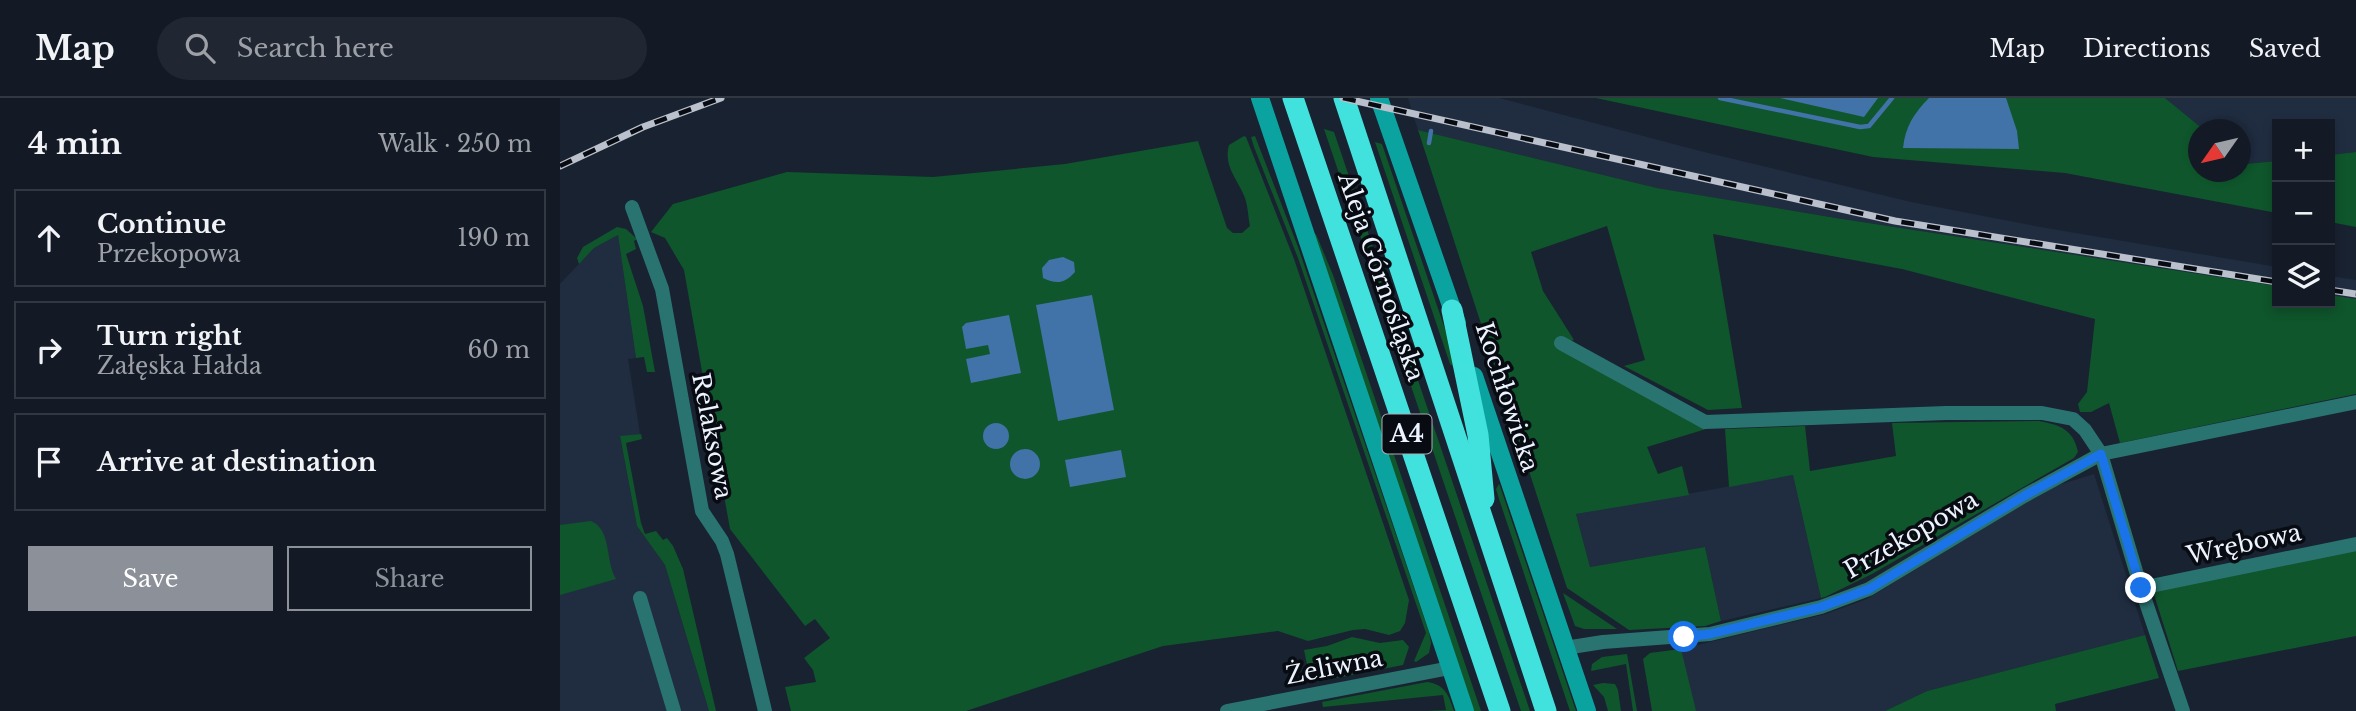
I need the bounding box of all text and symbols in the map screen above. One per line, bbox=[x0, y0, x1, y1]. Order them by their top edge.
search box bbox=[157, 17, 647, 80]
text: Map bbox=[35, 28, 115, 69]
icon: search bbox=[181, 29, 219, 67]
text: Search here bbox=[237, 32, 394, 64]
text: Map bbox=[1989, 34, 2045, 63]
text: Directions bbox=[2083, 34, 2211, 63]
text: Saved bbox=[2249, 34, 2321, 63]
north arrow bbox=[2188, 119, 2251, 182]
map controls bbox=[2272, 119, 2335, 308]
button: + bbox=[2272, 119, 2335, 182]
text: 4 min bbox=[28, 125, 122, 162]
text: Walk · 250 m bbox=[378, 130, 532, 158]
street label: Aleja Górnośląska bbox=[1332, 168, 1431, 386]
button: − bbox=[2272, 182, 2335, 245]
text: Continue bbox=[97, 208, 226, 240]
icon: ahead bbox=[30, 219, 68, 257]
text: 190 m bbox=[457, 224, 530, 252]
text: Przekopowa bbox=[97, 240, 240, 268]
button: layers bbox=[2272, 245, 2335, 308]
street label: Kochłowicka bbox=[1470, 318, 1546, 476]
text: Turn right bbox=[97, 320, 242, 352]
icon: right bbox=[30, 331, 68, 369]
text: 60 m bbox=[468, 336, 530, 364]
text: Załęska Hałda bbox=[97, 352, 262, 380]
street label: Relaksowa bbox=[686, 370, 739, 502]
road number: A4 bbox=[1382, 414, 1432, 454]
icon: arrive bbox=[30, 443, 68, 481]
text: Arrive at destination bbox=[97, 446, 377, 478]
street label: Przekopowa bbox=[1839, 484, 1983, 585]
street label: Wrębowa bbox=[2183, 517, 2304, 570]
button: Save bbox=[28, 546, 273, 611]
button: Share bbox=[287, 546, 532, 611]
route end bbox=[2125, 572, 2156, 603]
route start bbox=[1668, 621, 1699, 652]
street label: Żeliwna bbox=[1283, 643, 1386, 690]

